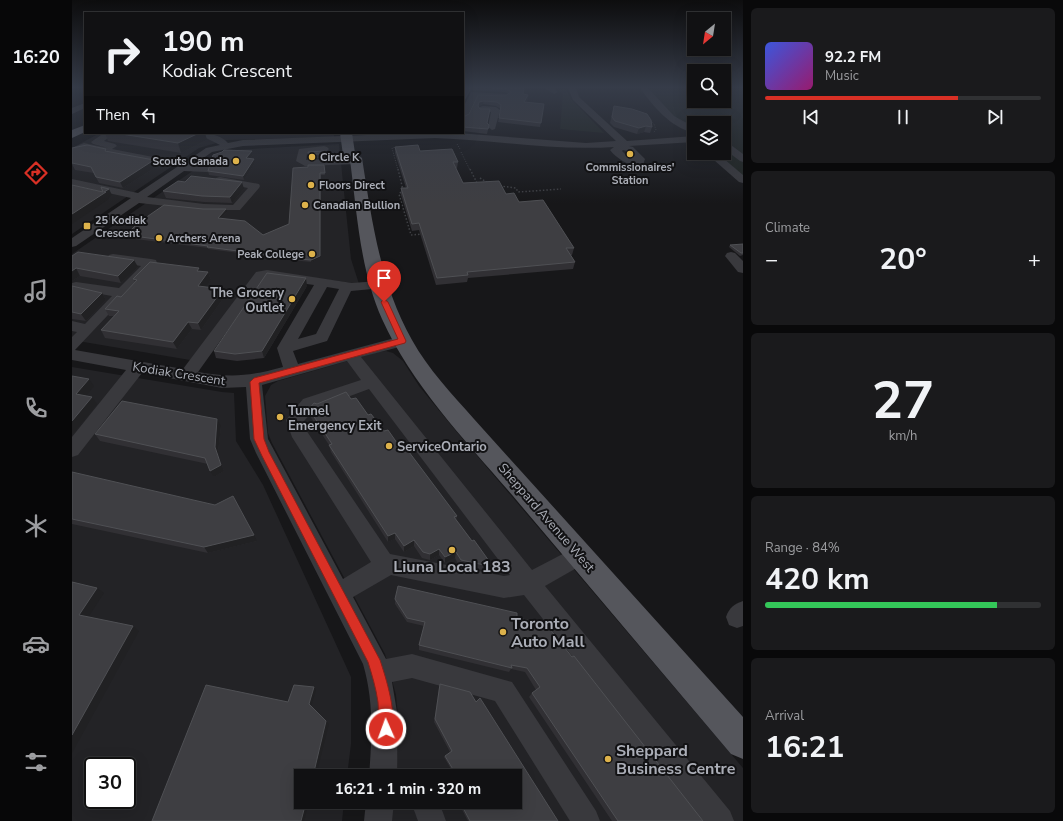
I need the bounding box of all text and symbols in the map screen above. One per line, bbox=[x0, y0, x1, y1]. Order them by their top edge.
north arrow bbox=[687, 12, 731, 56]
map controls bbox=[687, 12, 731, 160]
text: 190 m bbox=[162, 23, 245, 61]
icon: right bbox=[96, 28, 148, 80]
text: 16:20 bbox=[12, 45, 60, 69]
text: 92.2 FM bbox=[825, 47, 881, 67]
text: Kodiak Crescent bbox=[162, 59, 292, 83]
button: search bbox=[687, 64, 731, 108]
text: Music bbox=[825, 67, 859, 85]
icon: left bbox=[138, 104, 160, 126]
text: Then bbox=[96, 105, 130, 125]
icon: previous bbox=[800, 106, 822, 128]
icon: pause bbox=[892, 106, 914, 128]
icon: next bbox=[984, 106, 1006, 128]
button: layers bbox=[687, 116, 731, 160]
marker: Commissionaires' Station bbox=[625, 149, 635, 159]
place label: Circle K bbox=[320, 150, 360, 165]
marker: Circle K bbox=[307, 152, 317, 162]
place label: Scouts Canada bbox=[152, 154, 228, 169]
marker: Scouts Canada bbox=[231, 156, 241, 166]
icon: directions bbox=[22, 159, 50, 187]
place label: Commissionaires' Station bbox=[586, 160, 675, 188]
place label: Floors Direct bbox=[319, 178, 385, 193]
marker: Floors Direct bbox=[306, 180, 316, 190]
place label: Canadian Bullion bbox=[313, 198, 400, 213]
marker: Canadian Bullion bbox=[300, 200, 310, 210]
place label: 25 Kodiak Crescent bbox=[95, 213, 147, 241]
text: Climate bbox=[765, 219, 810, 237]
marker: 25 Kodiak Crescent bbox=[82, 221, 92, 231]
place label: Archers Arena bbox=[167, 231, 240, 246]
marker: Archers Arena bbox=[154, 233, 164, 243]
text: 20° bbox=[879, 239, 927, 280]
text: − bbox=[765, 245, 778, 275]
text: + bbox=[1028, 245, 1041, 275]
place label: Peak College bbox=[237, 247, 304, 262]
marker: Peak College bbox=[307, 249, 317, 259]
pin bbox=[367, 261, 401, 302]
icon: arrive bbox=[373, 267, 395, 289]
icon: music bbox=[22, 277, 50, 305]
place label: The Grocery Outlet bbox=[210, 284, 285, 317]
marker: The Grocery Outlet bbox=[287, 294, 297, 304]
street label: Kodiak Crescent bbox=[131, 358, 227, 390]
text: 27 bbox=[872, 365, 934, 436]
icon: phone bbox=[22, 394, 50, 422]
place label: Tunnel Emergency Exit bbox=[288, 402, 382, 435]
marker: Tunnel Emergency Exit bbox=[275, 412, 285, 422]
text: km/h bbox=[889, 427, 917, 445]
place label: ServiceOntario bbox=[397, 438, 487, 456]
marker: ServiceOntario bbox=[384, 441, 394, 451]
street label: Sheppard Avenue West bbox=[494, 459, 599, 576]
icon: climate bbox=[22, 512, 50, 540]
text: Range · 84% bbox=[765, 539, 840, 557]
marker: Liuna Local 183 bbox=[447, 545, 457, 555]
place label: Liuna Local 183 bbox=[393, 556, 511, 578]
text: 420 km bbox=[765, 559, 870, 600]
place label: Toronto Auto Mall bbox=[511, 613, 585, 653]
marker: Toronto Auto Mall bbox=[498, 627, 508, 637]
icon: car bbox=[22, 630, 50, 658]
text: Arrival bbox=[765, 707, 804, 725]
position arrow bbox=[365, 708, 407, 750]
text: 16:21 bbox=[765, 727, 844, 768]
place label: Sheppard Business Centre bbox=[616, 740, 736, 780]
icon: filters bbox=[22, 748, 50, 776]
marker: Sheppard Business Centre bbox=[603, 754, 613, 764]
speed limit sign: 30 bbox=[84, 757, 136, 809]
text: 16:21 · 1 min · 320 m bbox=[335, 779, 481, 799]

